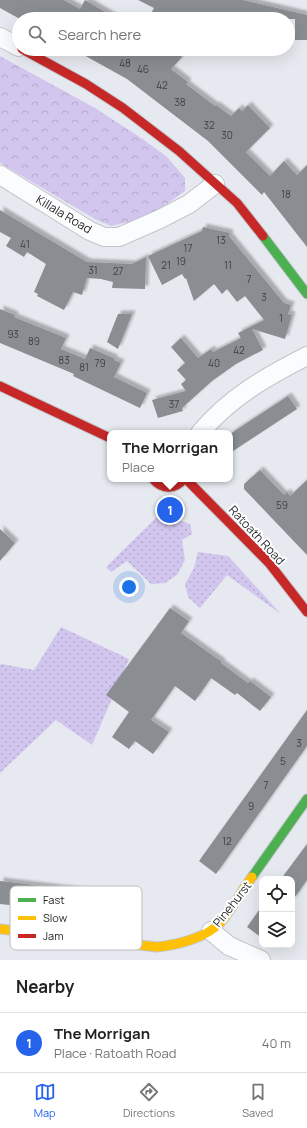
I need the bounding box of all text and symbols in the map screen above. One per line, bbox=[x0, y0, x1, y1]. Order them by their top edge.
search box bbox=[12, 12, 295, 56]
icon: search bbox=[26, 23, 48, 45]
text: Search here bbox=[58, 24, 141, 45]
house number: 48 bbox=[119, 56, 131, 70]
house number: 46 bbox=[137, 62, 149, 76]
house number: 42 bbox=[156, 78, 168, 92]
house number: 38 bbox=[174, 95, 186, 109]
house number: 32 bbox=[203, 118, 215, 132]
house number: 30 bbox=[221, 128, 233, 142]
house number: 18 bbox=[281, 187, 291, 201]
street label: Killala Road bbox=[33, 191, 95, 237]
house number: 13 bbox=[216, 233, 226, 247]
house number: 41 bbox=[20, 237, 30, 251]
house number: 17 bbox=[184, 241, 192, 255]
house number: 19 bbox=[176, 254, 186, 268]
house number: 21 bbox=[161, 258, 171, 272]
house number: 11 bbox=[224, 258, 232, 272]
house number: 31 bbox=[88, 263, 98, 277]
house number: 27 bbox=[113, 264, 123, 278]
house number: 7 bbox=[246, 272, 252, 286]
house number: 3 bbox=[261, 290, 267, 304]
house number: 1 bbox=[279, 311, 283, 325]
house number: 93 bbox=[7, 327, 19, 341]
house number: 89 bbox=[28, 334, 40, 348]
house number: 42 bbox=[233, 343, 245, 357]
house number: 83 bbox=[58, 353, 70, 367]
house number: 79 bbox=[94, 356, 106, 370]
house number: 40 bbox=[208, 356, 220, 370]
house number: 81 bbox=[79, 360, 89, 374]
house number: 37 bbox=[169, 397, 179, 411]
popup bbox=[107, 430, 233, 482]
text: The Morrigan bbox=[122, 437, 218, 458]
text: Place bbox=[122, 458, 155, 476]
pin: 1 bbox=[157, 495, 183, 525]
house number: 59 bbox=[276, 498, 288, 512]
street label: Ratoath Road bbox=[225, 502, 289, 568]
your location bbox=[119, 577, 139, 597]
house number: 3 bbox=[296, 736, 302, 750]
house number: 5 bbox=[280, 754, 286, 768]
house number: 7 bbox=[263, 778, 269, 792]
house number: 9 bbox=[248, 799, 254, 813]
house number: 12 bbox=[222, 834, 232, 848]
map controls bbox=[259, 876, 295, 948]
button: locate bbox=[259, 876, 295, 912]
street label: Pinehurst bbox=[209, 877, 255, 930]
legend bbox=[10, 886, 142, 950]
text: Fast bbox=[43, 892, 65, 907]
text: Slow bbox=[43, 910, 68, 925]
button: layers bbox=[259, 912, 295, 948]
text: Jam bbox=[43, 928, 64, 943]
text: Nearby bbox=[16, 975, 74, 998]
text: The Morrigan bbox=[54, 1023, 150, 1044]
text: 1 bbox=[26, 1034, 32, 1052]
text: 40 m bbox=[262, 1034, 291, 1052]
text: Place · Ratoath Road bbox=[54, 1044, 176, 1062]
tab: Map bbox=[34, 1081, 56, 1120]
tab: Directions bbox=[123, 1081, 175, 1120]
tab: Saved bbox=[242, 1081, 273, 1120]

